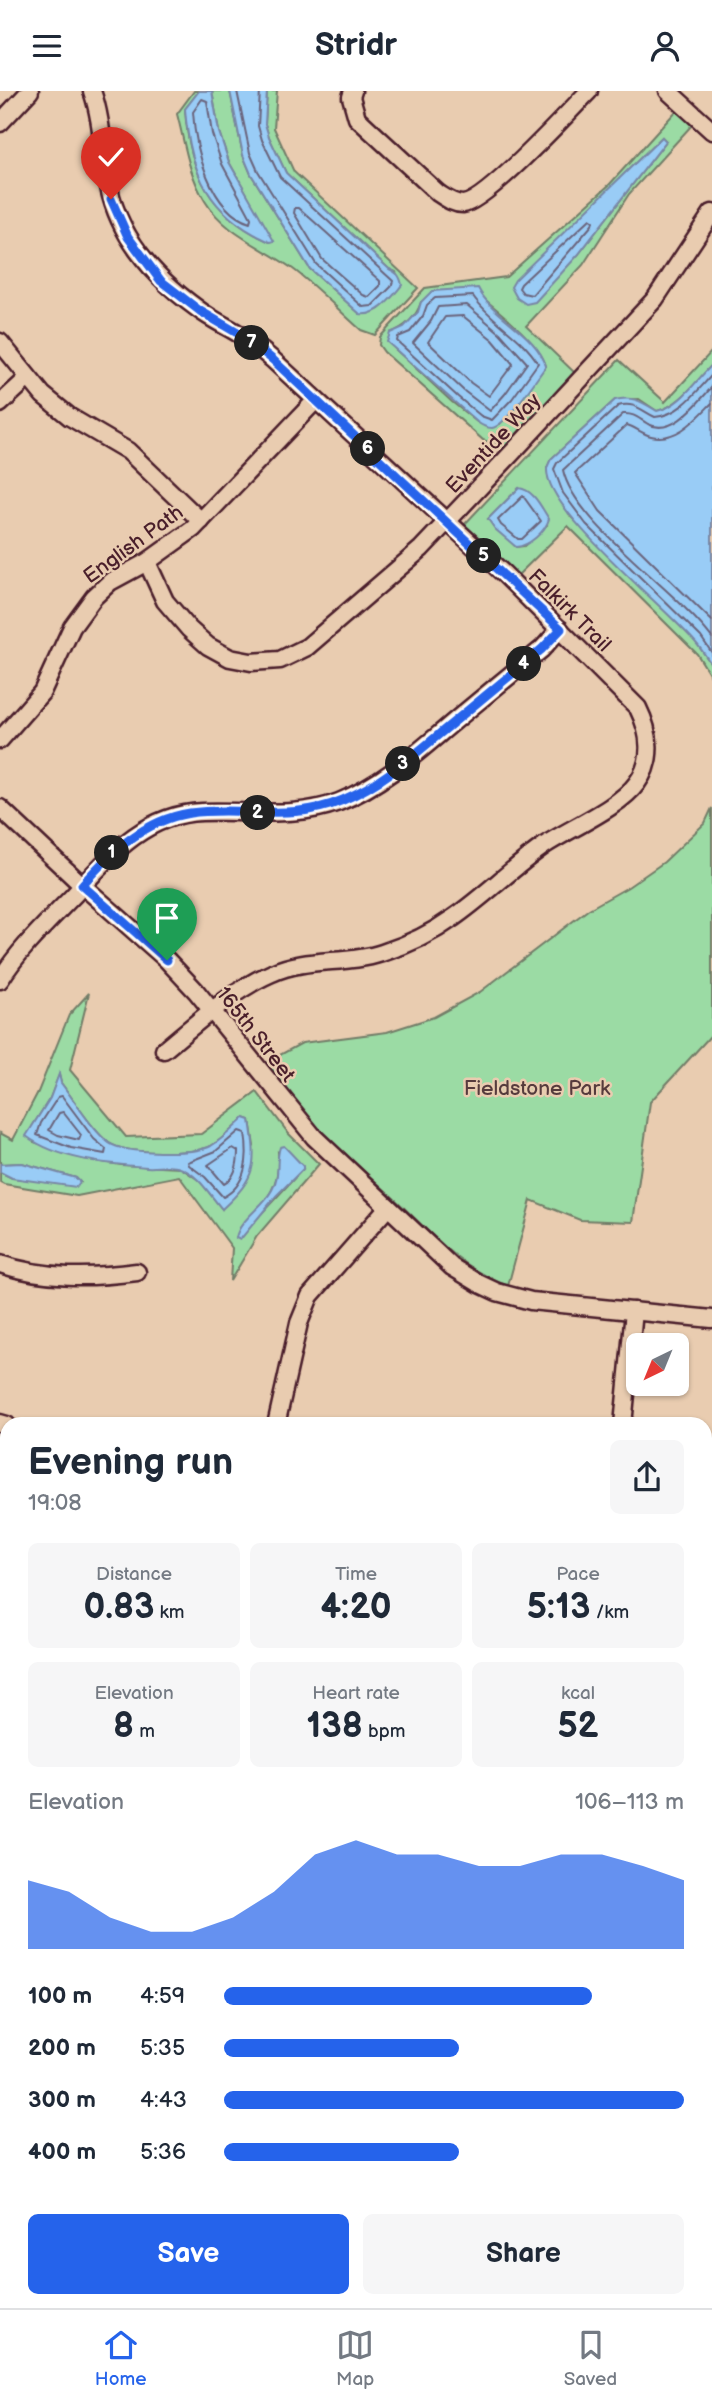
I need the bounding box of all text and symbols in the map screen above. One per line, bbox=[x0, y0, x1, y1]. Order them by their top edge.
text: Stridr bbox=[315, 26, 397, 65]
icon: menu bbox=[28, 27, 66, 65]
icon: person bbox=[646, 27, 684, 65]
pin bbox=[81, 127, 141, 199]
icon: check bbox=[92, 138, 130, 176]
pin: 7 bbox=[234, 325, 270, 361]
text: 7 bbox=[246, 331, 257, 354]
street label: Eventide Way bbox=[441, 388, 546, 499]
pin: 6 bbox=[350, 431, 386, 467]
text: 6 bbox=[362, 437, 373, 460]
street label: English Path bbox=[78, 500, 188, 589]
pin: 5 bbox=[466, 539, 502, 573]
text: 5 bbox=[478, 544, 489, 567]
street label: Falkirk Trail bbox=[523, 564, 616, 657]
pin: 4 bbox=[506, 647, 542, 681]
text: 4 bbox=[518, 652, 529, 675]
pin: 3 bbox=[386, 747, 420, 781]
text: 3 bbox=[397, 752, 408, 775]
pin: 2 bbox=[240, 795, 276, 831]
text: 2 bbox=[252, 801, 263, 824]
pin: 1 bbox=[94, 835, 130, 871]
text: 1 bbox=[108, 841, 116, 864]
pin bbox=[137, 888, 197, 960]
icon: arrive bbox=[148, 899, 186, 937]
street label: 165th Street bbox=[211, 982, 301, 1087]
park label: Fieldstone Park bbox=[464, 1076, 611, 1101]
north arrow bbox=[626, 1333, 690, 1397]
map controls bbox=[626, 1333, 689, 1396]
text: Evening run bbox=[28, 1440, 233, 1485]
button: share bbox=[610, 1440, 684, 1514]
text: 19:08 bbox=[28, 1489, 82, 1517]
text: Distance bbox=[96, 1563, 172, 1586]
text: Time bbox=[335, 1563, 377, 1586]
text: Pace bbox=[556, 1563, 600, 1586]
text: 0.83 bbox=[83, 1586, 154, 1629]
text: 4:20 bbox=[320, 1586, 392, 1629]
text: 5:13 bbox=[527, 1586, 591, 1629]
text: km bbox=[154, 1601, 185, 1624]
text: /km bbox=[591, 1601, 629, 1624]
text: Elevation bbox=[94, 1682, 174, 1705]
text: Heart rate bbox=[312, 1682, 400, 1705]
text: kcal bbox=[561, 1682, 595, 1705]
text: 8 bbox=[113, 1705, 134, 1748]
text: 138 bbox=[307, 1705, 363, 1748]
text: 52 bbox=[557, 1705, 599, 1748]
text: m bbox=[134, 1720, 155, 1743]
text: bpm bbox=[363, 1720, 405, 1743]
text: Elevation bbox=[28, 1788, 124, 1816]
text: 106–113 m bbox=[575, 1788, 684, 1816]
text: 100 m bbox=[28, 1982, 92, 2010]
text: 4:59 bbox=[140, 1982, 185, 2010]
text: 200 m bbox=[28, 2034, 96, 2062]
text: 5:35 bbox=[140, 2034, 185, 2062]
text: 300 m bbox=[28, 2086, 96, 2114]
text: 4:43 bbox=[140, 2086, 187, 2114]
text: 400 m bbox=[28, 2138, 96, 2166]
text: 5:36 bbox=[140, 2138, 186, 2166]
button: Save bbox=[28, 2214, 349, 2294]
button: Share bbox=[363, 2214, 684, 2294]
tab: Home bbox=[95, 2326, 146, 2391]
tab: Map bbox=[336, 2326, 374, 2391]
tab: Saved bbox=[564, 2326, 617, 2391]

